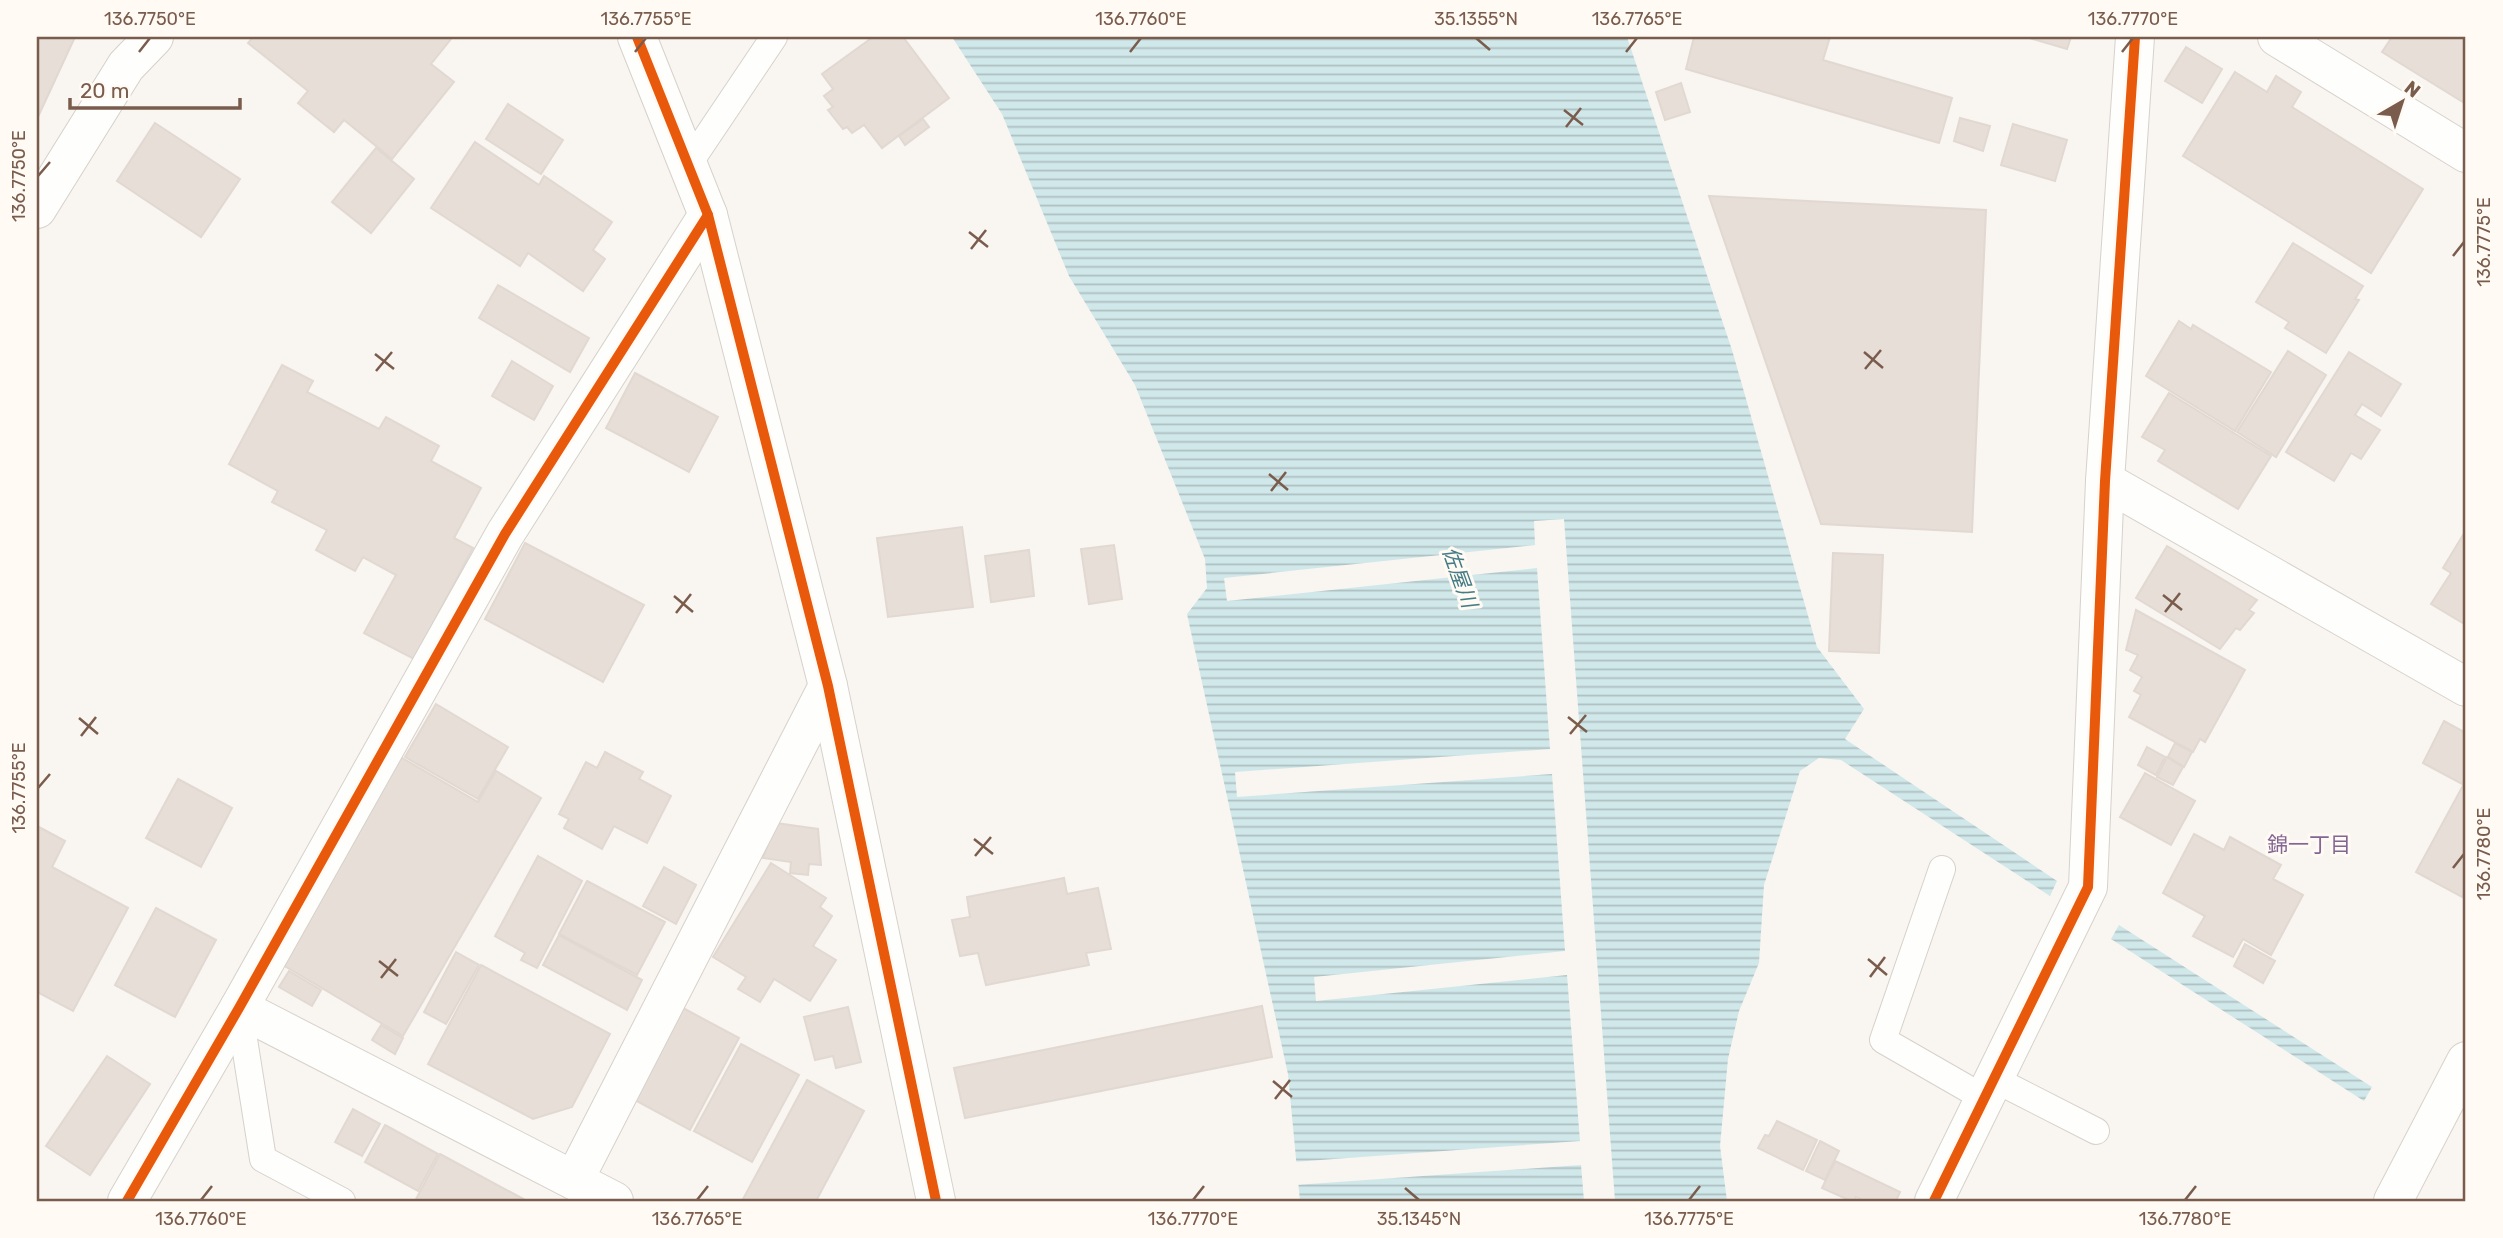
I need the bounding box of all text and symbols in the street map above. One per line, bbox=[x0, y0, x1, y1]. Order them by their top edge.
text: 136.7750°E bbox=[104, 8, 196, 30]
text: 136.7755°E bbox=[600, 8, 692, 30]
text: 136.7760°E bbox=[1095, 8, 1187, 30]
text: 35.1355°N bbox=[1434, 8, 1518, 30]
text: 136.7765°E bbox=[1592, 8, 1682, 30]
text: 136.7770°E bbox=[2088, 8, 2178, 30]
scale bar bbox=[70, 66, 240, 110]
north arrow bbox=[2366, 66, 2436, 136]
text: N bbox=[2400, 76, 2425, 102]
text: 20 m bbox=[80, 78, 129, 103]
text: 136.7750°E bbox=[8, 130, 30, 222]
text: 136.7775°E bbox=[2473, 197, 2495, 287]
water label: 佐屋川 bbox=[1437, 543, 1483, 613]
text: 136.7755°E bbox=[8, 742, 30, 834]
text: 136.7780°E bbox=[2473, 808, 2495, 900]
district label: 錦一丁目 bbox=[2267, 832, 2351, 857]
text: 136.7760°E bbox=[155, 1208, 247, 1230]
text: 136.7765°E bbox=[652, 1208, 742, 1230]
text: 136.7770°E bbox=[1148, 1208, 1238, 1230]
text: 35.1345°N bbox=[1377, 1208, 1461, 1230]
text: 136.7775°E bbox=[1644, 1208, 1734, 1230]
text: 136.7780°E bbox=[2139, 1208, 2231, 1230]

